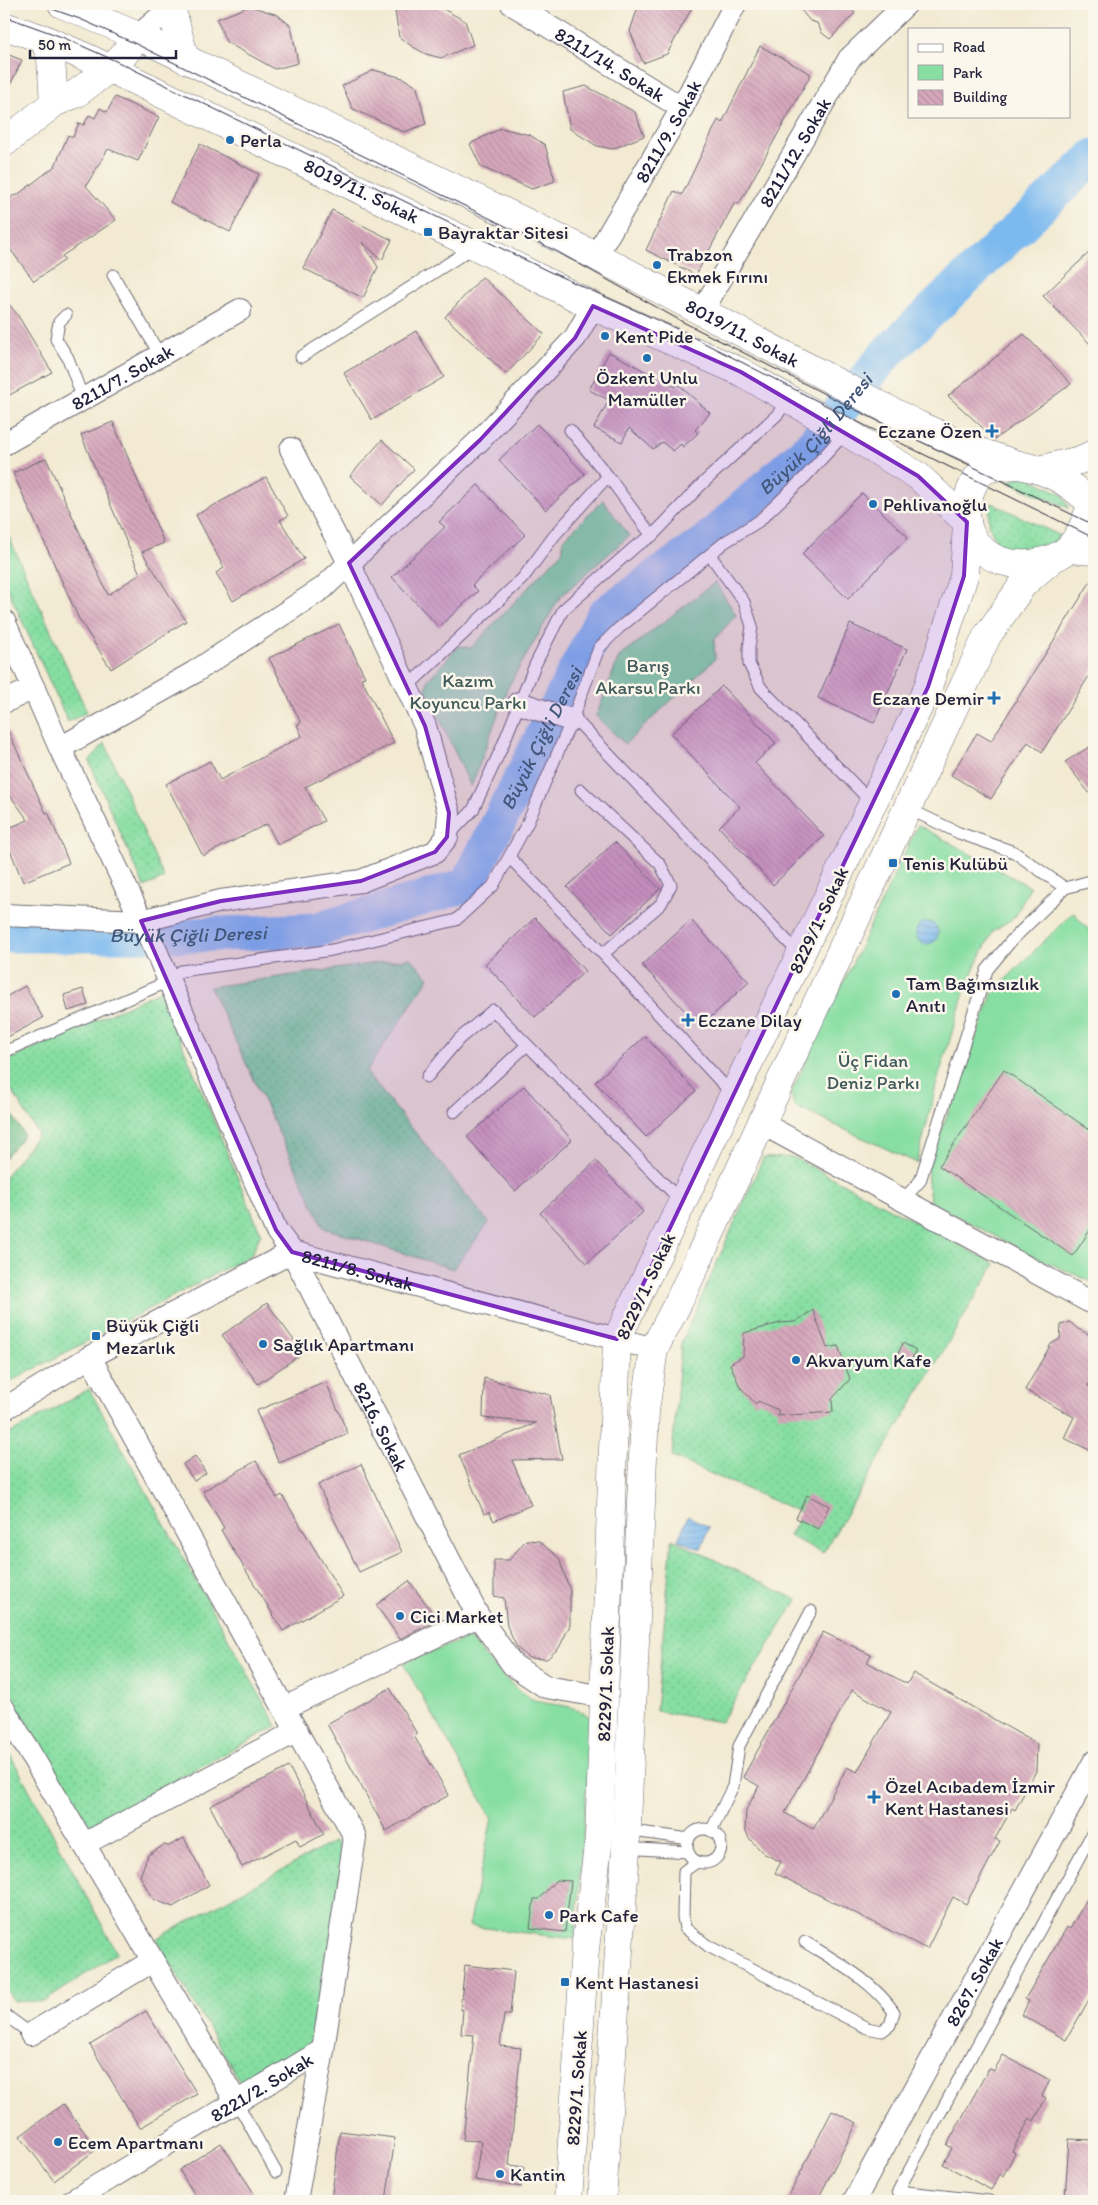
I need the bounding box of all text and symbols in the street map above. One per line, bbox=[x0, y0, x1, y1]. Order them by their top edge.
street label: 8211/14. Sokak bbox=[551, 22, 669, 107]
scale bar bbox=[30, 28, 176, 60]
legend bbox=[908, 28, 1070, 118]
text: 50 m bbox=[38, 36, 71, 54]
text: Road bbox=[953, 38, 986, 56]
text: Park bbox=[953, 64, 983, 82]
street label: 8211/9. Sokak bbox=[630, 76, 706, 187]
text: Building bbox=[953, 88, 1007, 106]
street label: 8211/12. Sokak bbox=[754, 93, 836, 212]
place label: Perla bbox=[240, 129, 282, 152]
marker: Perla bbox=[224, 134, 236, 146]
street label: 8019/11. Sokak bbox=[300, 153, 423, 229]
place label: Bayraktar Sitesi bbox=[438, 221, 569, 244]
marker: Bayraktar Sitesi bbox=[422, 226, 434, 238]
place label: Trabzon Ekmek Fırını bbox=[667, 243, 768, 288]
marker: Trabzon Ekmek Fırını bbox=[651, 259, 663, 271]
street label: 8019/11. Sokak bbox=[682, 294, 803, 373]
place label: Kent Pide bbox=[615, 325, 693, 348]
marker: Kent Pide bbox=[599, 330, 611, 342]
street label: 8211/7. Sokak bbox=[67, 339, 178, 415]
marker: Özkent Unlu Mamüller bbox=[641, 352, 653, 364]
place label: Özkent Unlu Mamüller bbox=[596, 366, 699, 411]
water label: Büyük Çiğli Deresi bbox=[753, 367, 878, 500]
place label: Eczane Özen bbox=[878, 420, 982, 443]
marker: Eczane Özen bbox=[986, 425, 998, 437]
place label: Pehlivanoğlu bbox=[883, 493, 987, 516]
marker: Pehlivanoğlu bbox=[867, 498, 879, 510]
park label: Barış Akarsu Parkı bbox=[595, 654, 701, 699]
water label: Büyük Çiğli Deresi bbox=[495, 661, 588, 814]
park label: Kazım Koyuncu Parkı bbox=[409, 669, 527, 714]
place label: Eczane Demir bbox=[872, 687, 985, 710]
marker: Eczane Demir bbox=[988, 692, 1000, 704]
place label: Tenis Kulübü bbox=[903, 852, 1008, 875]
marker: Tenis Kulübü bbox=[887, 857, 899, 869]
street label: 8229/1. Sokak bbox=[784, 863, 853, 977]
water label: Büyük Çiğli Deresi bbox=[109, 920, 269, 947]
place label: Tam Bağımsızlık Anıtı bbox=[906, 972, 1039, 1017]
marker: Tam Bağımsızlık Anıtı bbox=[890, 988, 902, 1000]
place label: Eczane Dilay bbox=[698, 1009, 802, 1032]
marker: Eczane Dilay bbox=[682, 1014, 694, 1026]
park label: Üç Fidan Deniz Parkı bbox=[826, 1049, 920, 1094]
street label: 8229/1. Sokak bbox=[611, 1229, 680, 1343]
street label: 8211/8. Sokak bbox=[299, 1244, 416, 1296]
place label: Büyük Çiğli Mezarlık bbox=[106, 1314, 199, 1359]
marker: Büyük Çiğli Mezarlık bbox=[90, 1330, 102, 1342]
place label: Sağlık Apartmanı bbox=[273, 1333, 414, 1356]
marker: Sağlık Apartmanı bbox=[257, 1338, 269, 1350]
place label: Akvaryum Kafe bbox=[806, 1349, 931, 1372]
marker: Akvaryum Kafe bbox=[790, 1354, 802, 1366]
street label: 8216. Sokak bbox=[348, 1378, 413, 1475]
place label: Cici Market bbox=[410, 1605, 504, 1628]
marker: Cici Market bbox=[394, 1610, 406, 1622]
street label: 8229/1. Sokak bbox=[592, 1626, 619, 1742]
place label: Özel Acıbadem İzmir Kent Hastanesi bbox=[885, 1775, 1056, 1820]
marker: Özel Acıbadem İzmir Kent Hastanesi bbox=[867, 1790, 881, 1804]
place label: Park Cafe bbox=[559, 1904, 639, 1927]
marker: Park Cafe bbox=[543, 1909, 555, 1921]
street label: 8267. Sokak bbox=[941, 1933, 1008, 2030]
place label: Kent Hastanesi bbox=[575, 1971, 699, 1994]
marker: Kent Hastanesi bbox=[559, 1976, 571, 1988]
street label: 8229/1. Sokak bbox=[561, 2029, 592, 2146]
street label: 8221/2. Sokak bbox=[206, 2048, 317, 2127]
place label: Ecem Apartmanı bbox=[68, 2131, 204, 2154]
marker: Ecem Apartmanı bbox=[52, 2136, 64, 2148]
place label: Kantin bbox=[510, 2163, 566, 2186]
marker: Kantin bbox=[494, 2168, 506, 2180]

